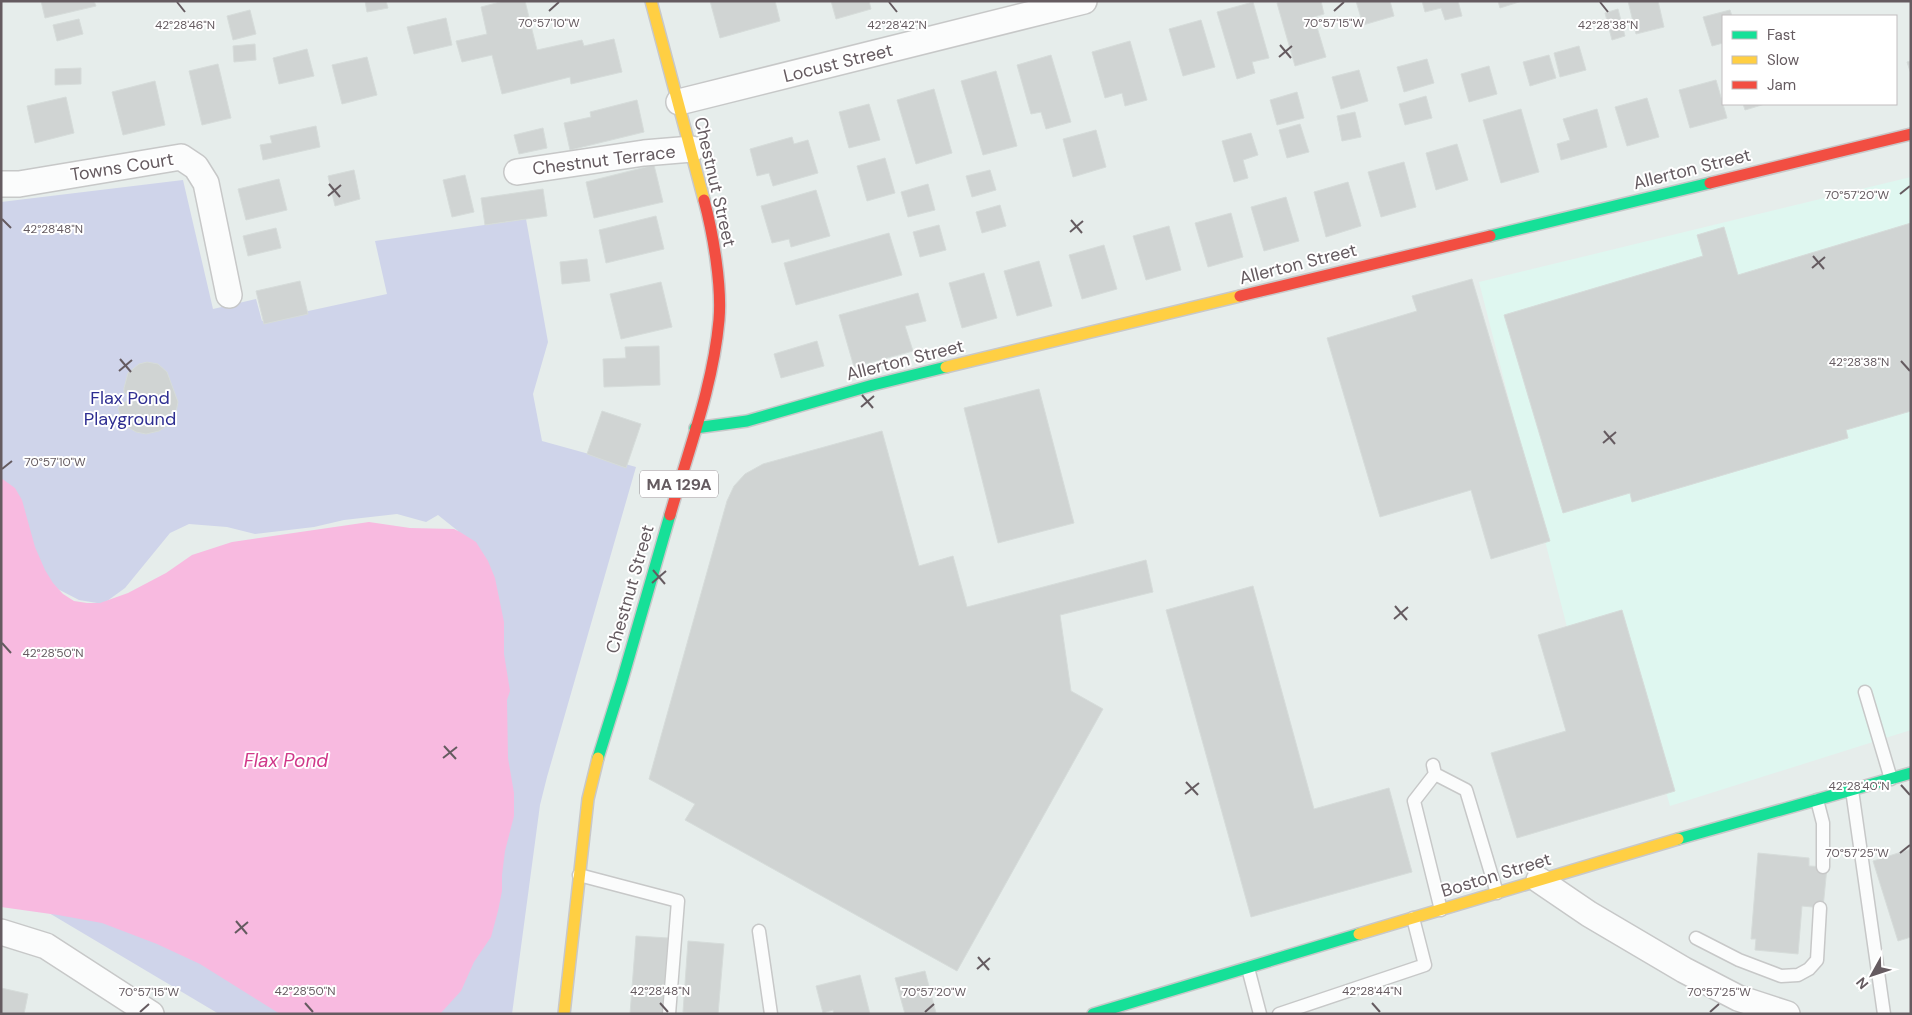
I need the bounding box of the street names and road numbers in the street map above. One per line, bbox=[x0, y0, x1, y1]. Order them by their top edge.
street label: Locust Street bbox=[781, 38, 895, 88]
street label: Chestnut Street bbox=[688, 115, 742, 249]
street label: Chestnut Terrace bbox=[531, 139, 677, 181]
street label: Allerton Street bbox=[1631, 143, 1753, 195]
street label: Towns Court bbox=[69, 147, 175, 187]
street label: Allerton Street bbox=[1237, 238, 1359, 290]
street label: Allerton Street bbox=[844, 334, 966, 386]
road number: MA 129A bbox=[640, 470, 718, 498]
street label: Chestnut Street bbox=[600, 522, 660, 656]
street label: Boston Street bbox=[1438, 847, 1554, 903]

